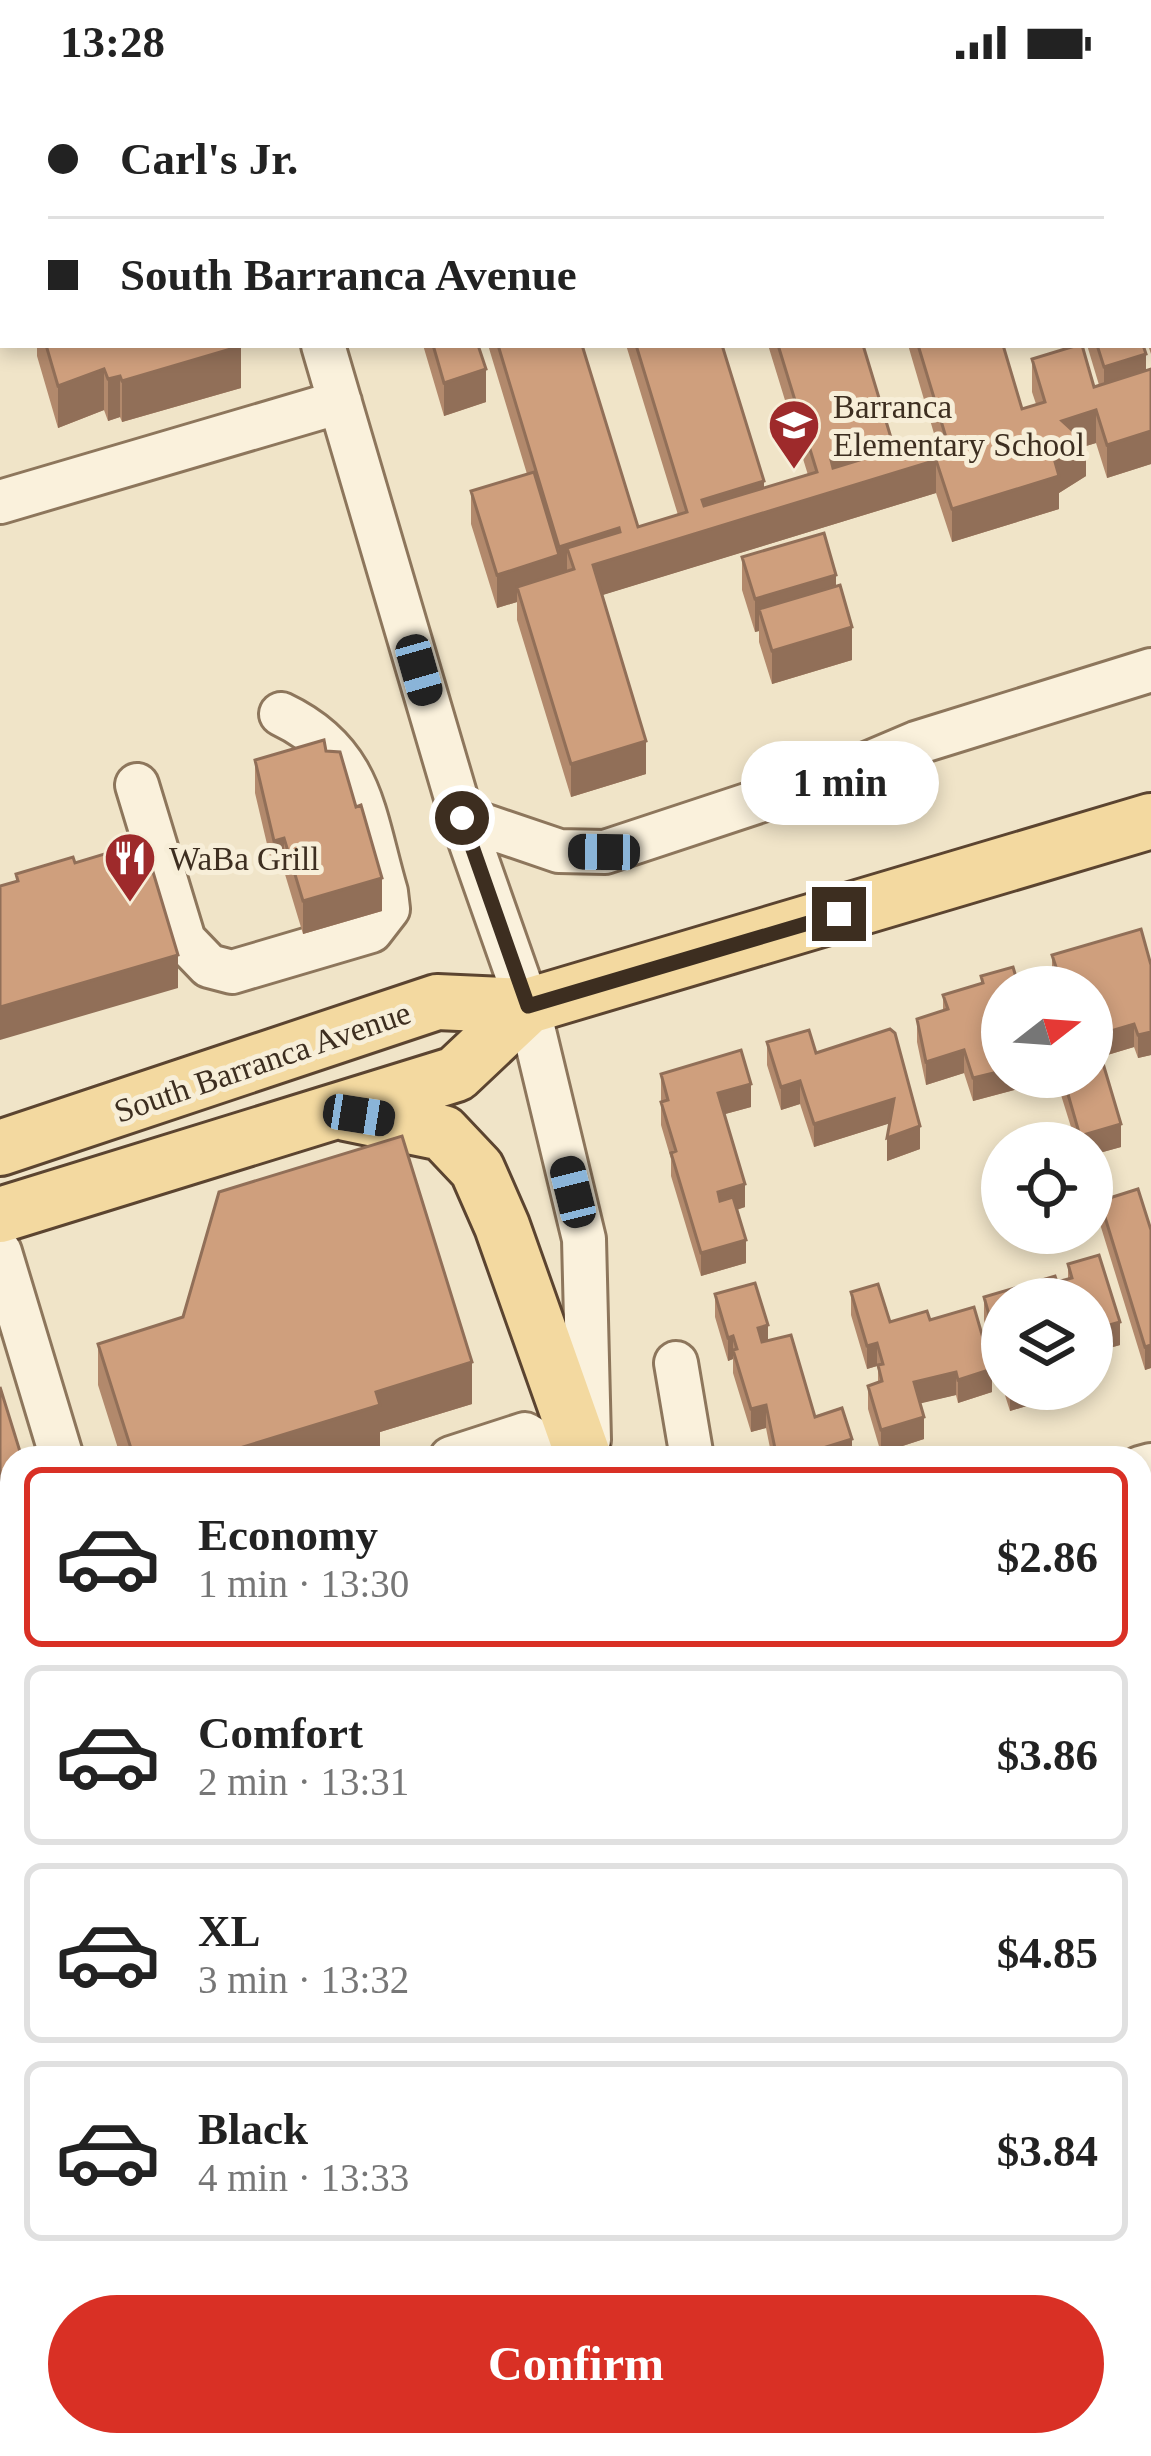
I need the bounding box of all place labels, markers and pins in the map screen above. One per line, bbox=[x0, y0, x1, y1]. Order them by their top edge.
place label: Barranca Elementary School bbox=[833, 389, 1085, 463]
school or university icon: Barranca Elementary School bbox=[766, 397, 822, 471]
restaurant icon: WaBa Grill bbox=[102, 830, 158, 904]
place label: WaBa Grill bbox=[169, 841, 319, 877]

